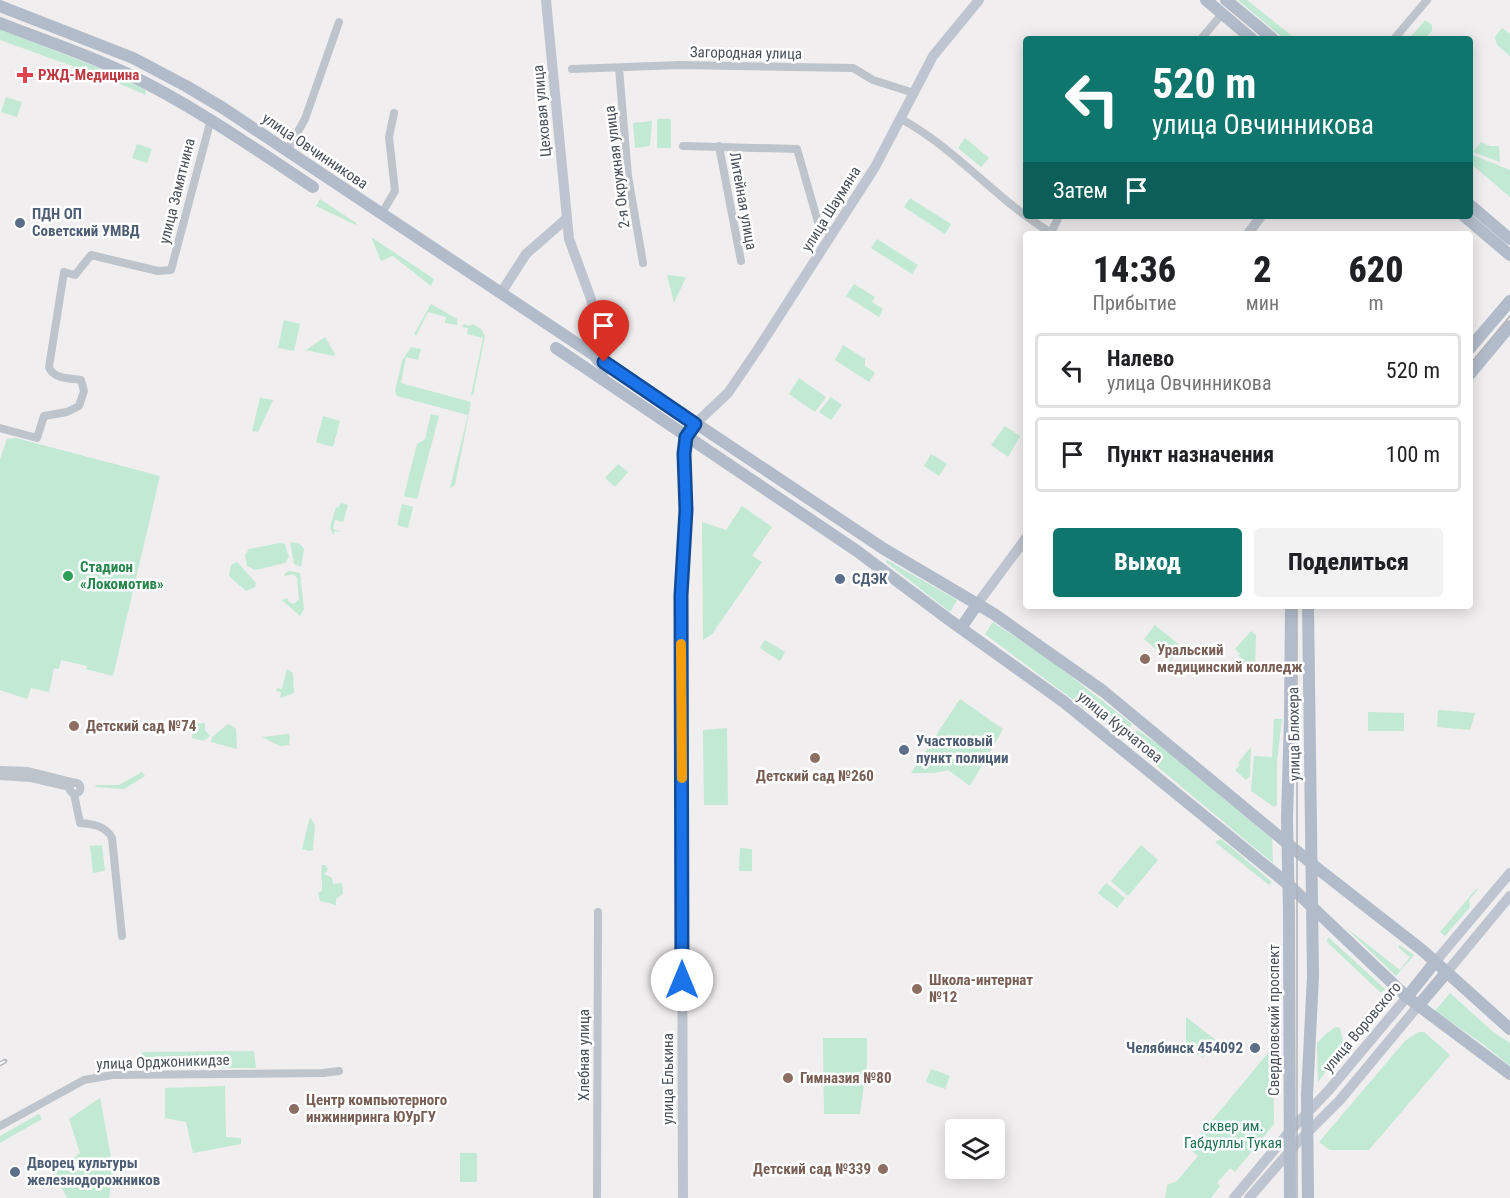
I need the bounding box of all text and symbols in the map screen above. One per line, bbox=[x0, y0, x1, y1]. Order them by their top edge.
street label: Загородная улица bbox=[690, 43, 802, 63]
text: 520 m bbox=[1152, 59, 1257, 108]
icon: left bbox=[1053, 60, 1131, 138]
street label: Цеховая улица bbox=[529, 64, 555, 158]
marker: РЖД-Медицина bbox=[16, 66, 34, 84]
place label: РЖД-Медицина bbox=[38, 66, 139, 84]
street label: 2-я Окружная улица bbox=[601, 105, 633, 229]
street label: улица Овчинникова bbox=[259, 109, 371, 193]
text: улица Овчинникова bbox=[1152, 109, 1374, 141]
street label: улица Замятнина bbox=[155, 136, 199, 246]
street label: Литейная улица bbox=[726, 151, 760, 251]
street label: улица Шаумяна bbox=[798, 163, 864, 255]
icon: arrive bbox=[1120, 174, 1153, 207]
text: Затем bbox=[1053, 178, 1108, 203]
place label: ПДН ОП Советский УМВД bbox=[32, 205, 140, 240]
marker: ПДН ОП Советский УМВД bbox=[13, 216, 27, 230]
text: 14:36 bbox=[1093, 249, 1176, 291]
text: 2 bbox=[1253, 249, 1272, 291]
text: 620 bbox=[1349, 249, 1403, 291]
text: Прибытие bbox=[1092, 291, 1176, 315]
text: мин bbox=[1246, 291, 1279, 315]
text: m bbox=[1368, 291, 1384, 315]
pin bbox=[578, 300, 629, 362]
icon: arrive bbox=[587, 309, 620, 342]
text: Налево bbox=[1107, 346, 1174, 371]
icon: left bbox=[1056, 354, 1089, 387]
text: 520 m bbox=[1386, 358, 1440, 383]
text: улица Овчинникова bbox=[1107, 371, 1271, 395]
icon: arrive bbox=[1056, 438, 1089, 471]
text: Пункт назначения bbox=[1107, 442, 1274, 467]
text: 100 m bbox=[1386, 442, 1440, 467]
button: Выход bbox=[1053, 528, 1242, 597]
button: Поделиться bbox=[1254, 528, 1443, 597]
place label: Стадион «Локомотив» bbox=[80, 558, 164, 593]
marker: Стадион «Локомотив» bbox=[61, 569, 75, 583]
place label: СДЭК bbox=[852, 570, 888, 588]
marker: СДЭК bbox=[833, 572, 847, 586]
place label: Уральский медицинский колледж bbox=[1157, 641, 1302, 676]
marker: Уральский медицинский колледж bbox=[1138, 652, 1152, 666]
street label: улица Курчатова bbox=[1074, 687, 1166, 767]
street label: улица Блюхера bbox=[1284, 687, 1304, 781]
place label: Детский сад №74 bbox=[86, 717, 197, 735]
marker: Детский сад №74 bbox=[67, 719, 81, 733]
place label: Участковый пункт полиции bbox=[916, 732, 1008, 767]
marker: Участковый пункт полиции bbox=[897, 743, 911, 757]
marker: Детский сад №260 bbox=[808, 751, 822, 765]
place label: Детский сад №260 bbox=[756, 767, 874, 785]
street label: Свердловский проспект bbox=[1265, 944, 1283, 1096]
position arrow bbox=[650, 948, 714, 1012]
place label: Школа-интернат №12 bbox=[929, 971, 1033, 1006]
street label: улица Воровского bbox=[1319, 978, 1405, 1076]
marker: Школа-интернат №12 bbox=[910, 982, 924, 996]
street label: Хлебная улица bbox=[575, 1009, 593, 1101]
street label: улица Елькина bbox=[659, 1033, 677, 1125]
place label: Челябинск 454092 bbox=[1126, 1039, 1243, 1057]
marker: Челябинск 454092 bbox=[1248, 1041, 1262, 1055]
street label: улица Орджоникидзе bbox=[96, 1051, 230, 1073]
place label: Гимназия №80 bbox=[800, 1069, 891, 1087]
marker: Гимназия №80 bbox=[781, 1071, 795, 1085]
place label: Центр компьютерного инжиниринга ЮУрГУ bbox=[306, 1091, 447, 1126]
marker: Центр компьютерного инжиниринга ЮУрГУ bbox=[287, 1102, 301, 1116]
park label: сквер им. Габдуллы Тукая bbox=[1184, 1117, 1282, 1152]
map controls bbox=[945, 1119, 1005, 1179]
button: layers bbox=[945, 1119, 1005, 1179]
place label: Дворец культуры железнодорожников bbox=[27, 1154, 160, 1189]
place label: Детский сад №339 bbox=[753, 1160, 871, 1178]
marker: Детский сад №339 bbox=[876, 1162, 890, 1176]
marker: Дворец культуры железнодорожников bbox=[8, 1165, 22, 1179]

